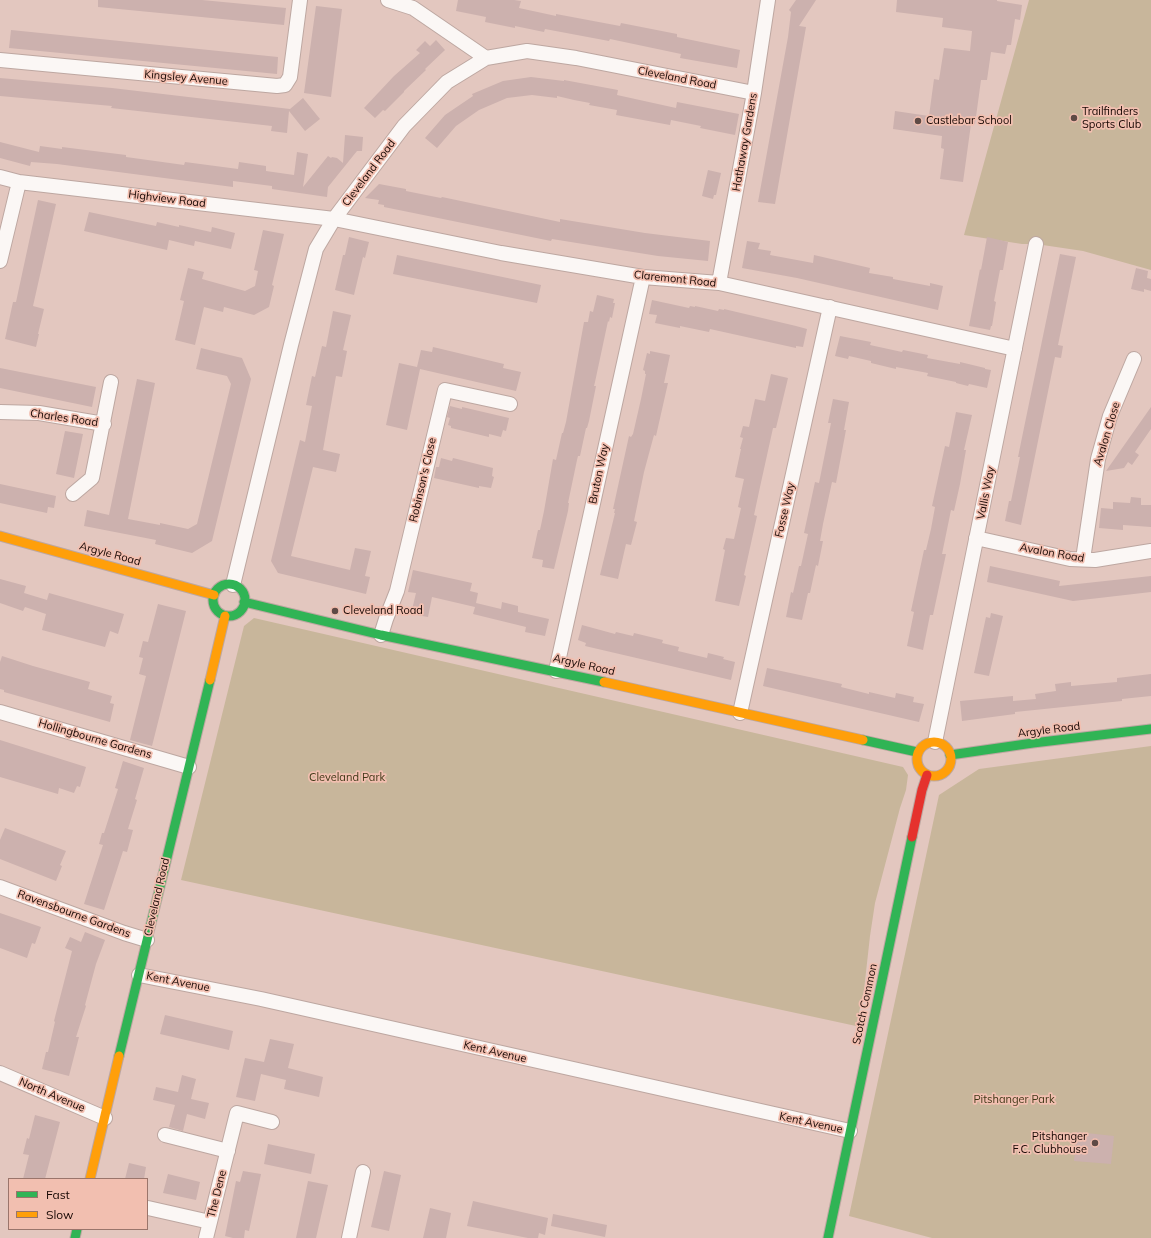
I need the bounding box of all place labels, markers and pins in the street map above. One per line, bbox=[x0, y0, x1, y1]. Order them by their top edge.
place label: Trailfinders Sports Club bbox=[1082, 105, 1141, 131]
marker: Trailfinders Sports Club bbox=[1069, 113, 1079, 123]
place label: Castlebar School bbox=[926, 114, 1012, 128]
marker: Castlebar School bbox=[913, 116, 923, 126]
place label: Cleveland Road bbox=[343, 604, 423, 618]
marker: Cleveland Road bbox=[330, 606, 340, 616]
place label: Pitshanger F.C. Clubhouse bbox=[1012, 1130, 1087, 1156]
marker: Pitshanger F.C. Clubhouse bbox=[1090, 1138, 1100, 1148]

